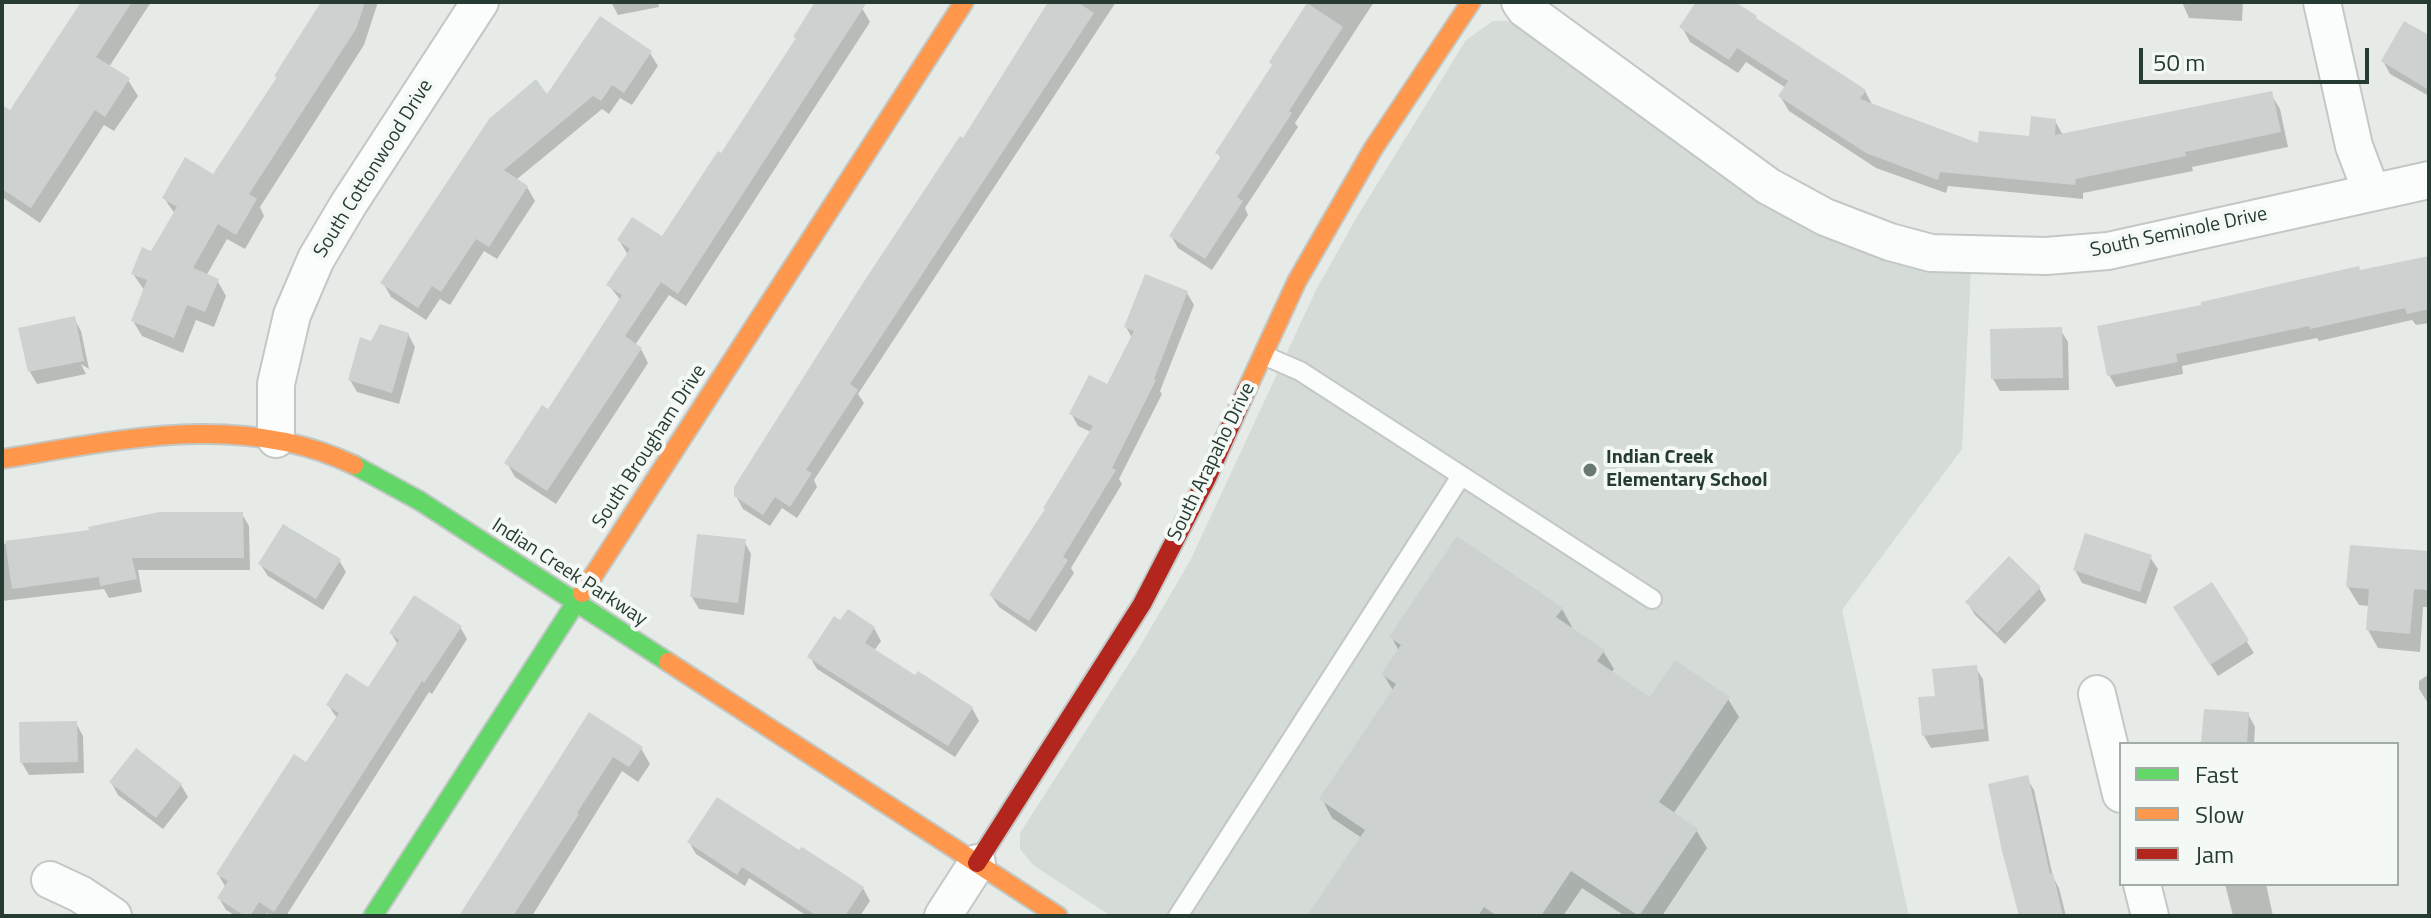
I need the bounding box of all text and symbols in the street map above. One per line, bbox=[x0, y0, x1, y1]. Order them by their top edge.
scale bar bbox=[2143, 32, 2373, 82]
text: 50 m bbox=[2153, 44, 2205, 80]
street label: South Cottonwood Drive bbox=[309, 75, 439, 263]
street label: South Seminole Drive bbox=[2088, 203, 2270, 263]
street label: South Brougham Drive bbox=[588, 361, 712, 533]
street label: South Arapaho Drive bbox=[1163, 379, 1261, 545]
place label: Indian Creek Elementary School bbox=[1606, 446, 1768, 493]
marker: Indian Creek Elementary School bbox=[1581, 461, 1599, 479]
street label: Indian Creek Parkway bbox=[487, 514, 651, 632]
legend bbox=[2119, 742, 2399, 886]
text: Fast bbox=[2195, 756, 2238, 792]
text: Slow bbox=[2195, 796, 2244, 832]
text: Jam bbox=[2195, 836, 2234, 872]

